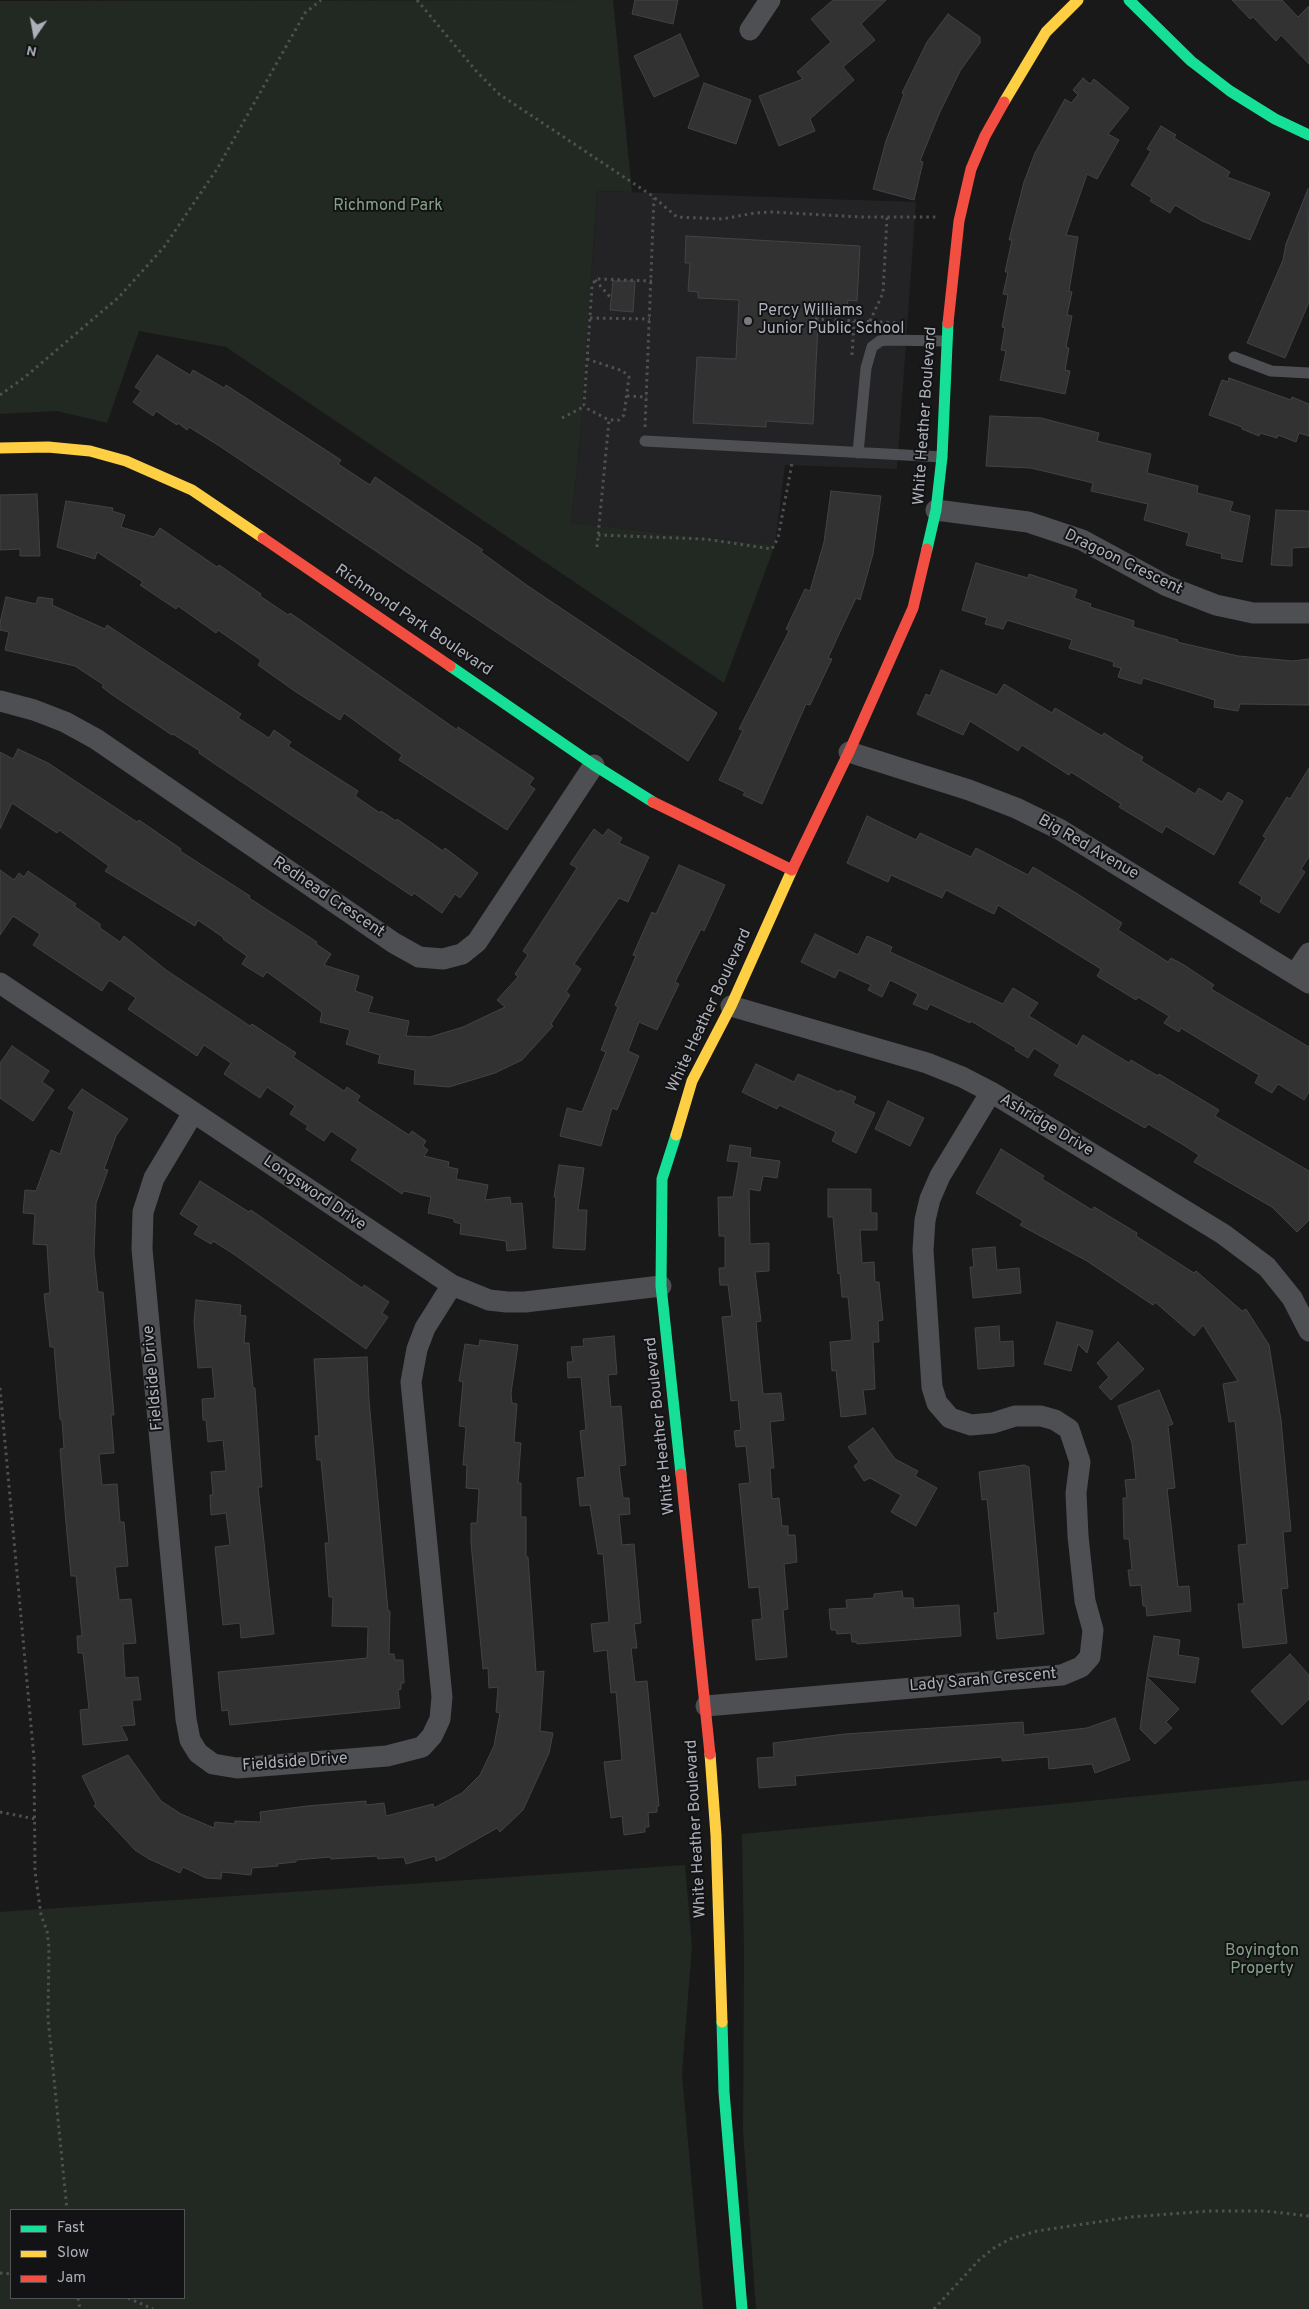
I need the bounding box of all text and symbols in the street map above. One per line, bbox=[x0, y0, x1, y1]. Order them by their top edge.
north arrow bbox=[10, 10, 60, 60]
text: N bbox=[25, 41, 38, 60]
park label: Richmond Park bbox=[333, 197, 443, 217]
place label: Percy Williams Junior Public School bbox=[758, 302, 904, 340]
marker: Percy Williams Junior Public School bbox=[742, 315, 754, 327]
street label: White Heather Boulevard bbox=[910, 326, 942, 506]
street label: Dragoon Crescent bbox=[1061, 526, 1185, 600]
street label: Richmond Park Boulevard bbox=[331, 561, 495, 681]
street label: Big Red Avenue bbox=[1034, 812, 1142, 884]
street label: Redhead Crescent bbox=[268, 853, 388, 943]
street label: White Heather Boulevard bbox=[664, 926, 756, 1096]
street label: Ashridge Drive bbox=[996, 1090, 1096, 1162]
street label: Longsword Drive bbox=[259, 1152, 369, 1236]
street label: Fieldside Drive bbox=[140, 1325, 168, 1431]
street label: White Heather Boulevard bbox=[642, 1336, 680, 1516]
street label: Lady Sarah Crescent bbox=[909, 1665, 1057, 1697]
street label: White Heather Boulevard bbox=[683, 1739, 711, 1919]
street label: Fieldside Drive bbox=[242, 1750, 348, 1776]
park label: Boyington Property bbox=[1225, 1942, 1299, 1980]
legend bbox=[10, 2209, 185, 2299]
text: Fast bbox=[57, 2219, 85, 2238]
text: Slow bbox=[57, 2244, 89, 2263]
text: Jam bbox=[57, 2269, 86, 2288]

